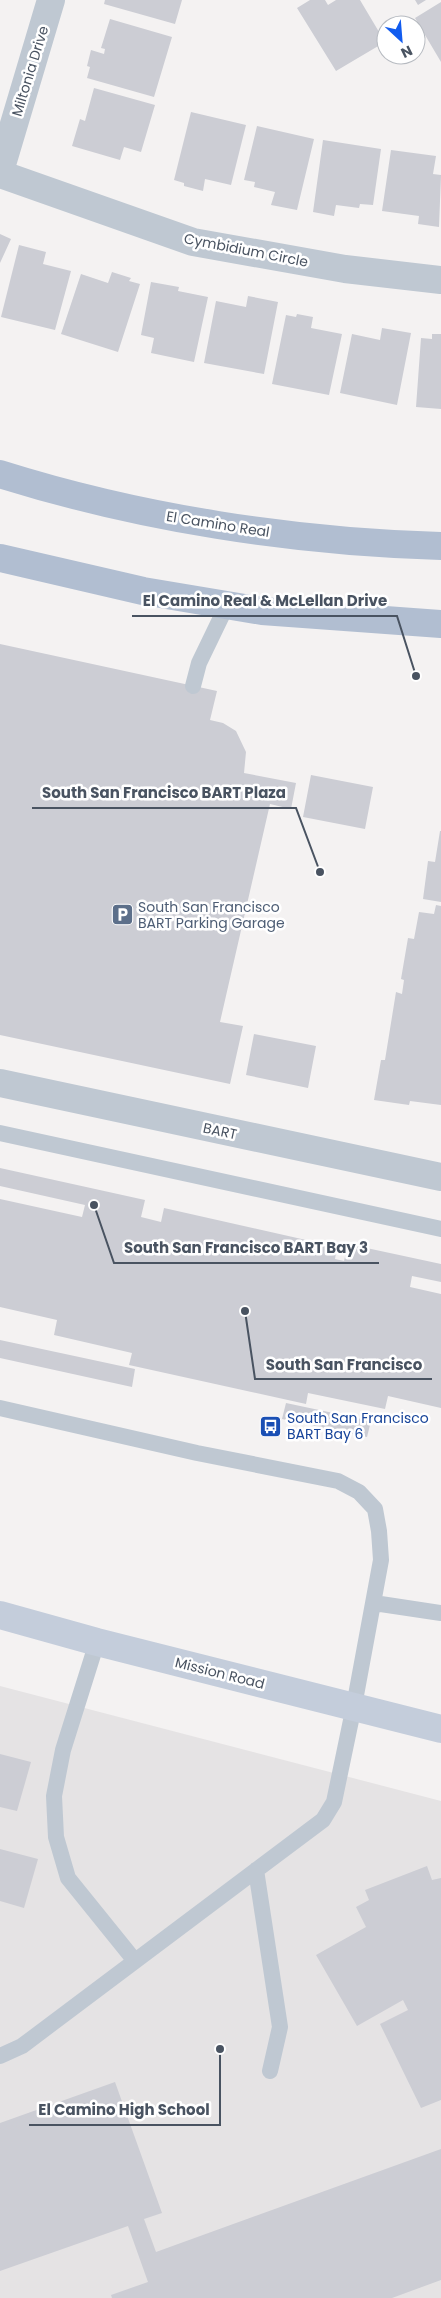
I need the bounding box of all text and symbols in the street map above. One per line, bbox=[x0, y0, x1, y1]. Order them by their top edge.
north arrow bbox=[376, 15, 426, 65]
street label: Miltonia Drive bbox=[7, 23, 53, 119]
text: N bbox=[398, 40, 416, 63]
street label: Cymbidium Circle bbox=[182, 228, 310, 272]
street label: El Camino Real bbox=[165, 506, 271, 542]
callout: El Camino Real & McLellan Drive bbox=[132, 586, 397, 616]
text: El Camino Real & McLellan Drive bbox=[143, 590, 387, 611]
callout: South San Francisco BART Plaza bbox=[32, 778, 296, 808]
text: South San Francisco BART Plaza bbox=[42, 782, 286, 803]
place label: South San Francisco BART Parking Garage bbox=[138, 897, 285, 933]
parking icon: South San Francisco BART Parking Garage bbox=[110, 903, 134, 927]
street label: BART bbox=[201, 1118, 239, 1144]
callout: South San Francisco BART Bay 3 bbox=[114, 1233, 379, 1263]
text: South San Francisco BART Bay 3 bbox=[124, 1237, 368, 1258]
callout: South San Francisco bbox=[255, 1349, 432, 1379]
text: South San Francisco bbox=[266, 1354, 423, 1375]
place label: South San Francisco BART Bay 6 bbox=[287, 1408, 429, 1444]
bus stop icon: South San Francisco BART Bay 6 bbox=[259, 1414, 283, 1438]
street label: Mission Road bbox=[173, 1652, 267, 1694]
callout: El Camino High School bbox=[29, 2095, 220, 2125]
text: El Camino High School bbox=[38, 2099, 210, 2120]

